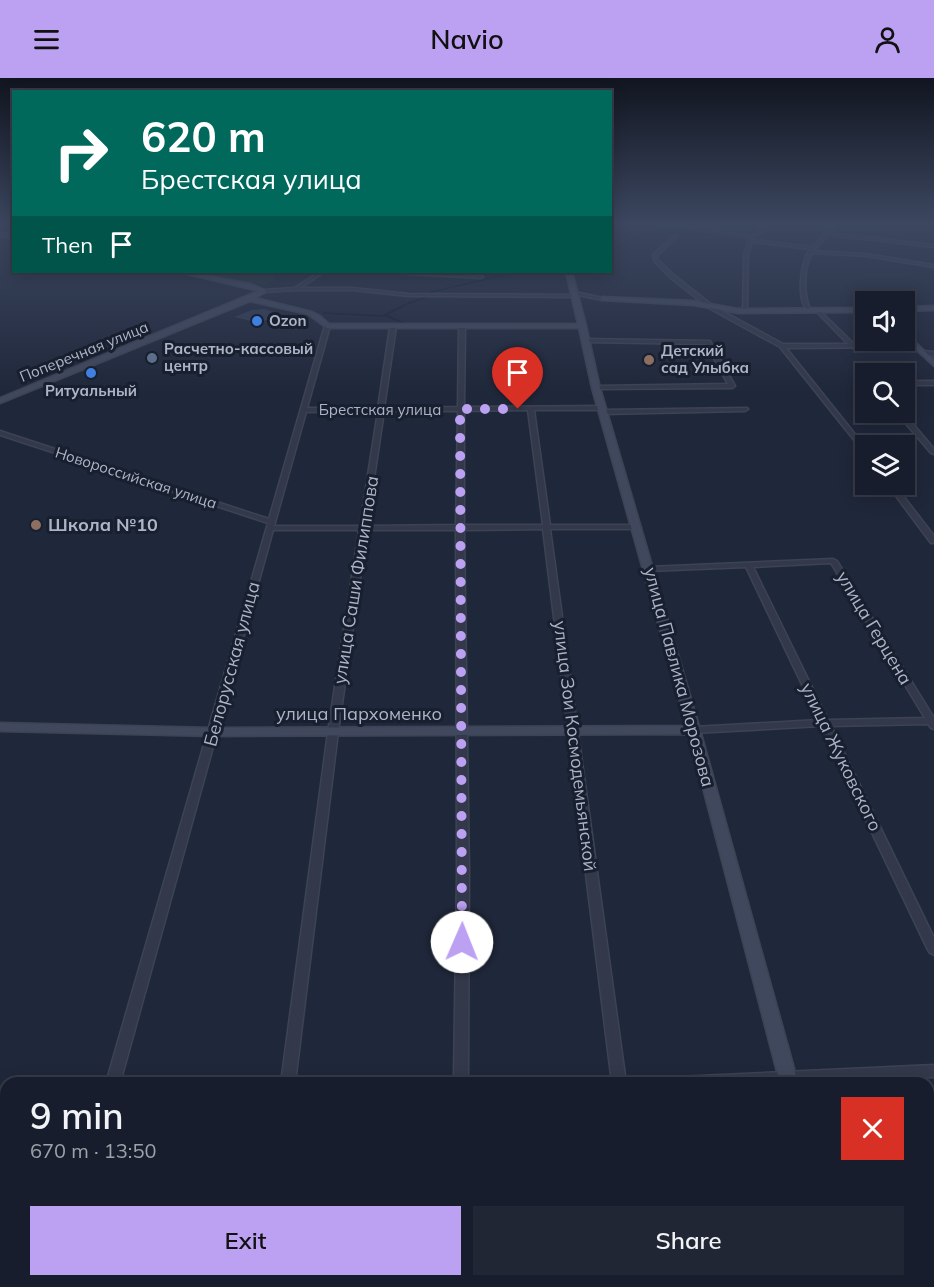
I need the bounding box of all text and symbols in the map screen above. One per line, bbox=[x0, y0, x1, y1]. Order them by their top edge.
text: Navio bbox=[430, 22, 504, 56]
icon: menu bbox=[30, 23, 63, 56]
icon: person bbox=[871, 23, 904, 56]
text: 620 m bbox=[141, 110, 266, 163]
icon: right bbox=[42, 114, 120, 192]
text: Брестская улица bbox=[141, 162, 362, 196]
icon: arrive bbox=[105, 228, 138, 261]
text: Then bbox=[42, 231, 93, 259]
map controls bbox=[855, 291, 915, 495]
button: sound bbox=[855, 291, 915, 351]
place label: Ozon bbox=[269, 311, 306, 330]
marker: Ozon bbox=[250, 314, 264, 328]
street label: Поперечная улица bbox=[17, 317, 151, 386]
place label: Расчетно-кассовый центр bbox=[164, 339, 313, 375]
place label: Детский сад Улыбка bbox=[661, 341, 749, 377]
pin bbox=[492, 347, 543, 409]
marker: Расчетно-кассовый центр bbox=[145, 351, 159, 365]
marker: Детский сад Улыбка bbox=[642, 353, 656, 367]
icon: arrive bbox=[501, 356, 534, 389]
button: search bbox=[855, 363, 915, 423]
marker: Ритуальный bbox=[84, 366, 98, 380]
place label: Ритуальный bbox=[45, 381, 137, 400]
street label: Брестская улица bbox=[319, 400, 441, 419]
button: layers bbox=[855, 435, 915, 495]
street label: Новороссийская улица bbox=[53, 442, 219, 513]
street label: улица Саши Филиппова bbox=[328, 474, 383, 686]
place label: Школа №10 bbox=[48, 513, 158, 536]
marker: Школа №10 bbox=[29, 518, 43, 532]
street label: улица Павлика Морозова bbox=[639, 564, 720, 789]
street label: улица Герцена bbox=[831, 567, 917, 689]
street label: Белорусская улица bbox=[198, 579, 265, 749]
street label: улица Зои Космодемьянской bbox=[549, 619, 602, 873]
street label: улица Жуковского bbox=[796, 679, 887, 835]
street label: улица Пархоменко bbox=[276, 702, 442, 725]
position arrow bbox=[430, 910, 494, 974]
text: 9 min bbox=[30, 1093, 124, 1138]
button: close bbox=[841, 1097, 904, 1160]
text: 670 m · 13:50 bbox=[30, 1138, 156, 1163]
button: Exit bbox=[30, 1206, 461, 1275]
button: Share bbox=[473, 1206, 904, 1275]

